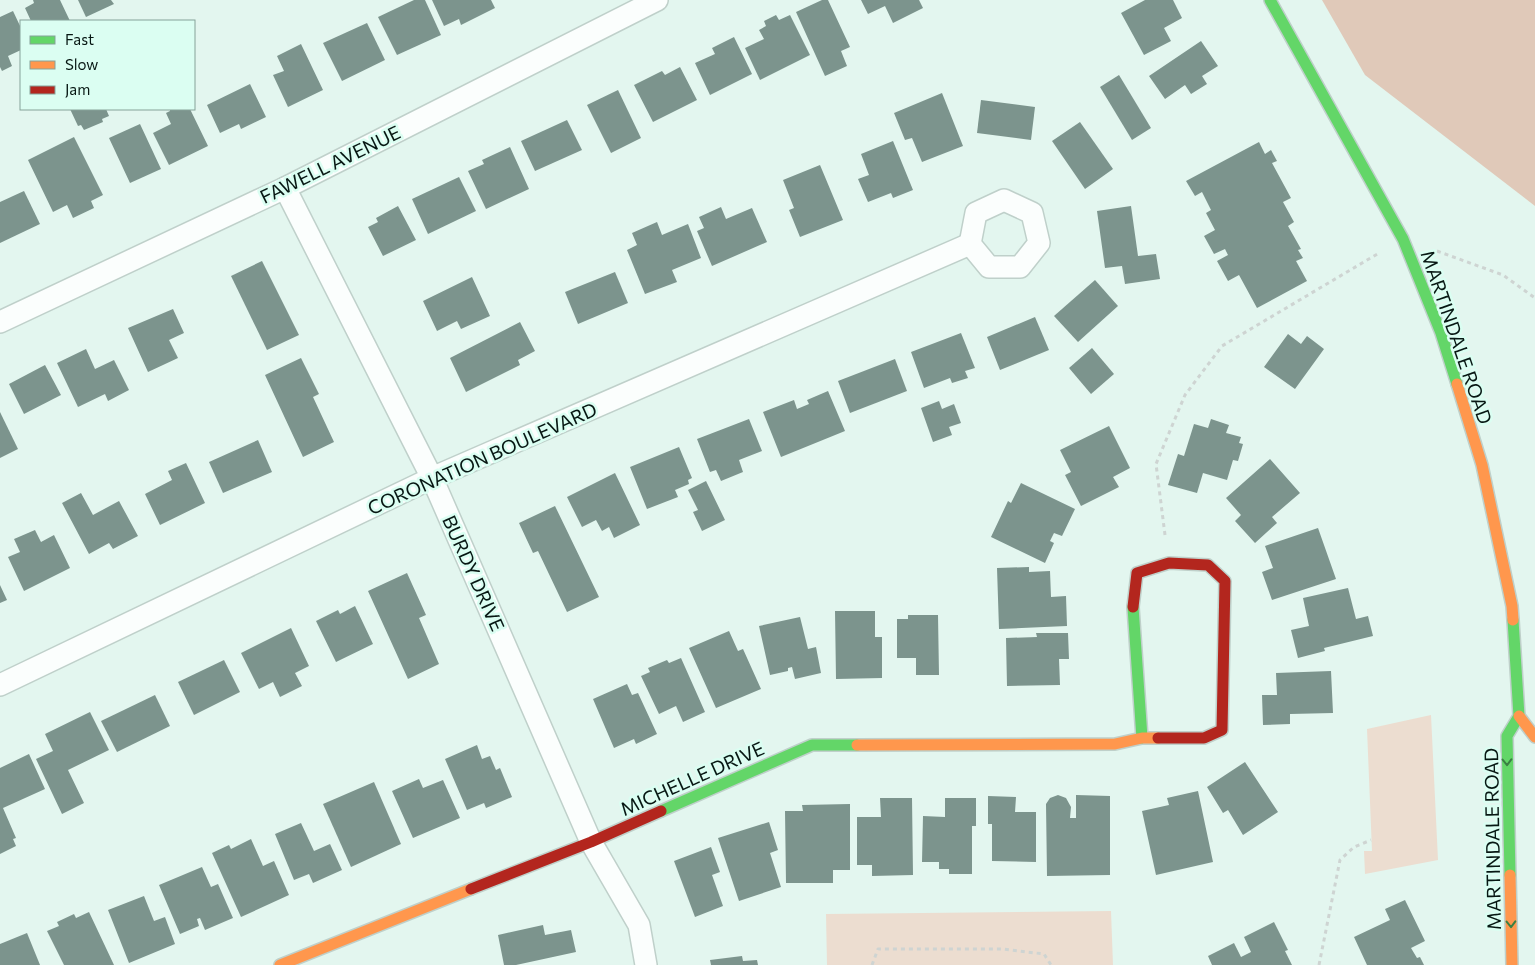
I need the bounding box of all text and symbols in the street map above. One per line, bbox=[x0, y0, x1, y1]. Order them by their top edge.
legend bbox=[20, 20, 195, 110]
text: Fast bbox=[65, 30, 94, 48]
text: Slow bbox=[65, 55, 98, 73]
text: Jam bbox=[65, 80, 90, 98]
street label: FAWELL AVENUE bbox=[256, 120, 404, 208]
street label: MARTINDALE ROAD bbox=[1416, 247, 1498, 427]
street label: CORONATION BOULEVARD bbox=[364, 397, 600, 519]
street label: BURDY DRIVE bbox=[438, 511, 510, 635]
street label: MICHELLE DRIVE bbox=[616, 736, 768, 820]
street label: MARTINDALE ROAD bbox=[1479, 748, 1505, 930]
one-way arrow bbox=[1502, 758, 1513, 766]
one-way arrow bbox=[1506, 920, 1517, 928]

